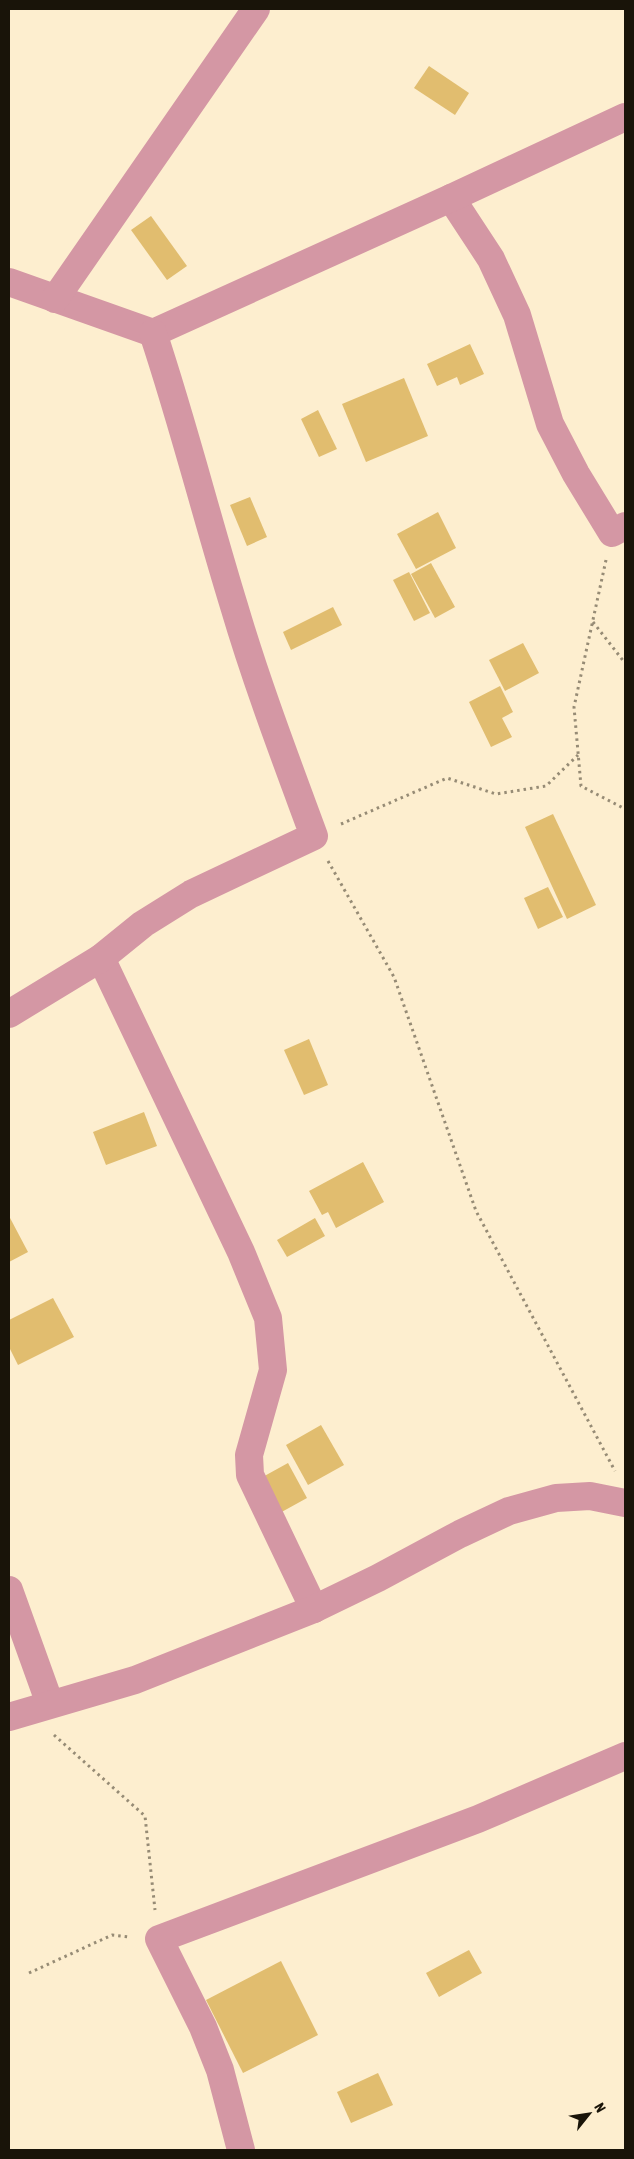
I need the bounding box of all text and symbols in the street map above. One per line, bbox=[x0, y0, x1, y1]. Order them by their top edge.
north arrow bbox=[564, 2089, 614, 2139]
text: N bbox=[591, 2100, 609, 2115]

